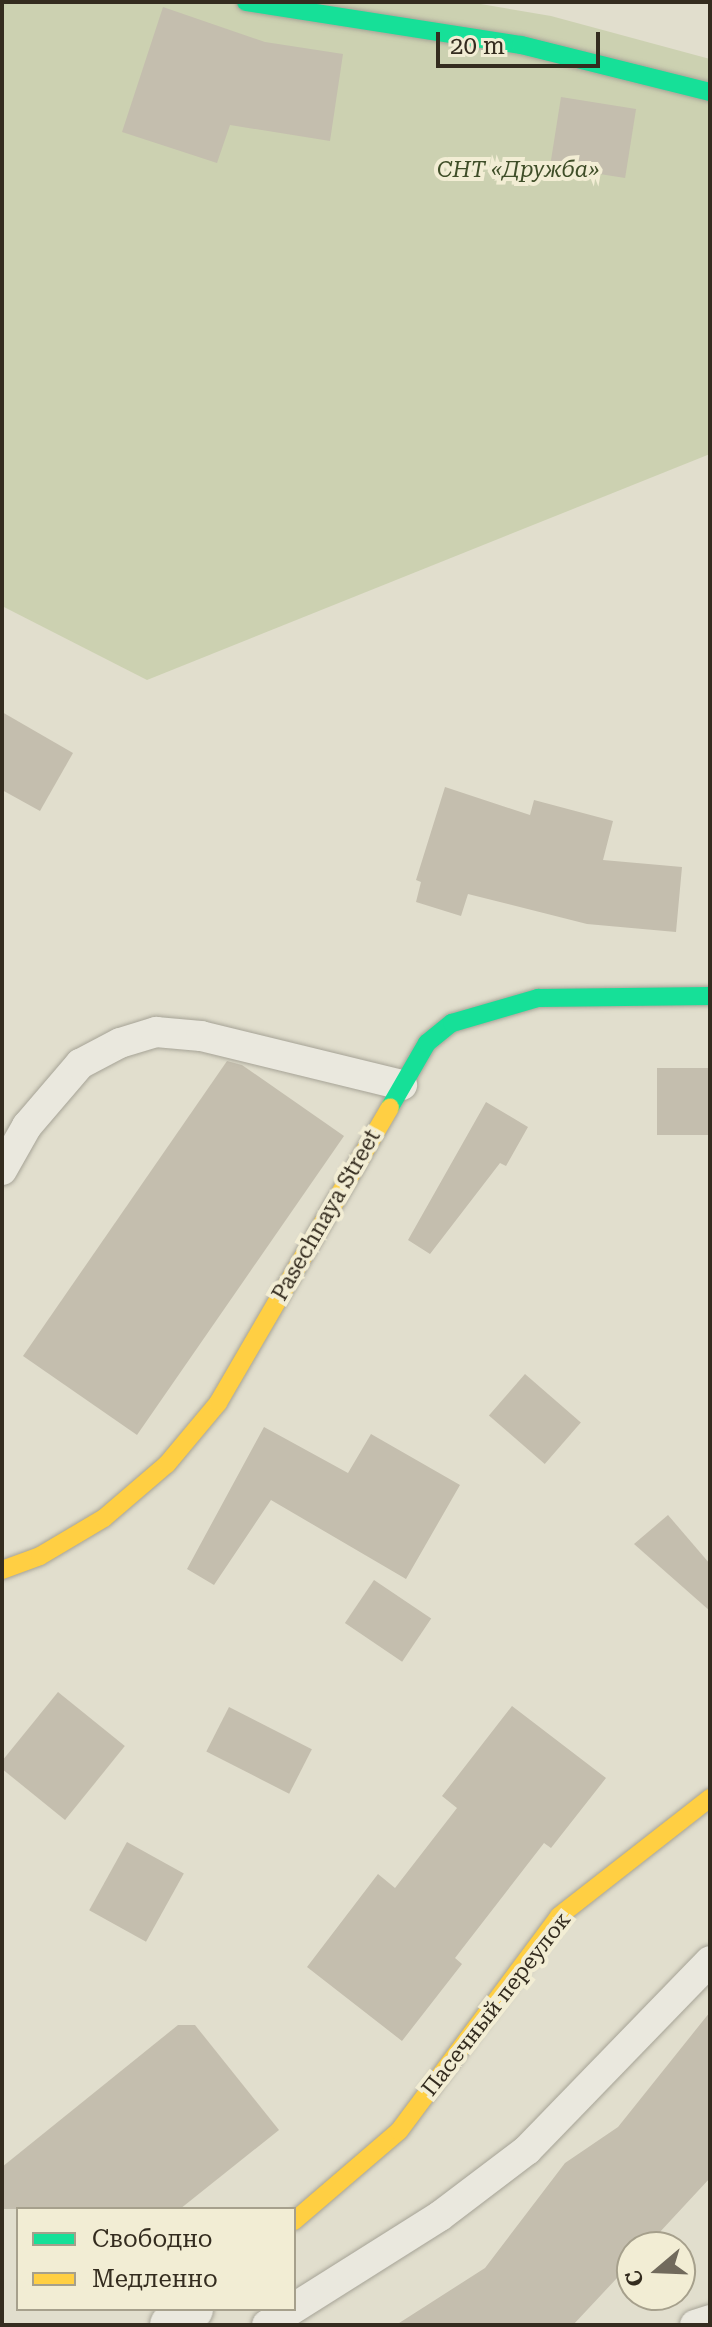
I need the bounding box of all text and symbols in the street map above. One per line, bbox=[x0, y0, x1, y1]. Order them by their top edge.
scale bar bbox=[440, 16, 604, 66]
text: 20 m bbox=[450, 32, 505, 60]
park label: СНТ «Дружба» bbox=[437, 157, 599, 183]
street label: Pasechnaya Street bbox=[266, 1125, 386, 1305]
street label: Пасечный переулок bbox=[416, 1907, 576, 2101]
legend bbox=[16, 2207, 296, 2311]
text: Свободно bbox=[92, 2225, 213, 2253]
north arrow bbox=[616, 2231, 696, 2311]
text: Медленно bbox=[92, 2265, 218, 2293]
text: С bbox=[620, 2267, 649, 2290]

